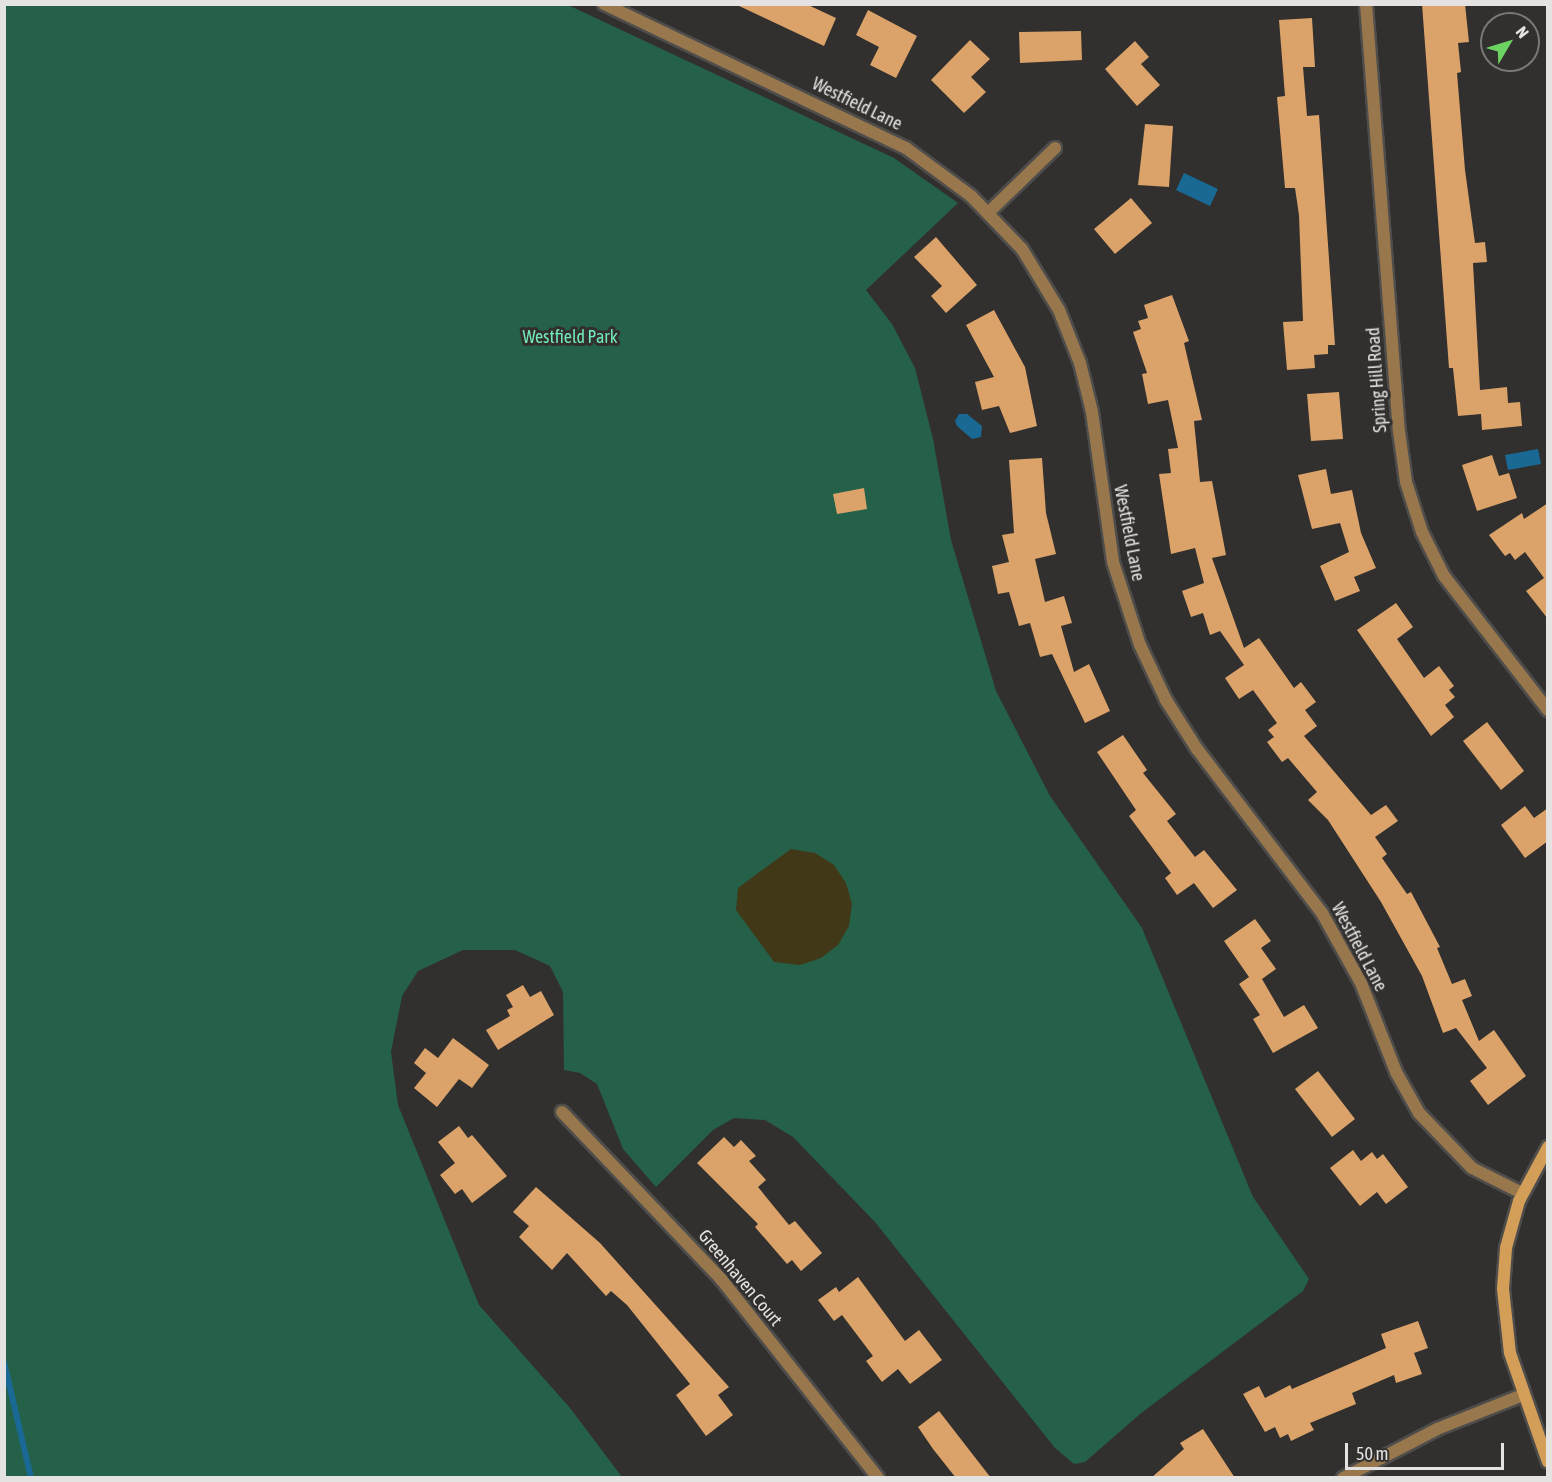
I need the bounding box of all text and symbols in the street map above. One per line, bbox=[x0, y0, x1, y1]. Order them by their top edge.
north arrow bbox=[1480, 12, 1540, 72]
text: N bbox=[1513, 23, 1533, 41]
street label: Westfield Lane bbox=[809, 73, 905, 135]
park label: Westfield Park bbox=[522, 326, 618, 348]
street label: Spring Hill Road bbox=[1363, 327, 1391, 433]
street label: Westfield Lane bbox=[1109, 483, 1149, 583]
street label: Westfield Lane bbox=[1327, 899, 1391, 995]
street label: Greenhaven Court bbox=[693, 1225, 787, 1331]
scale bar bbox=[1348, 1431, 1507, 1469]
text: 50 m bbox=[1356, 1443, 1388, 1464]

